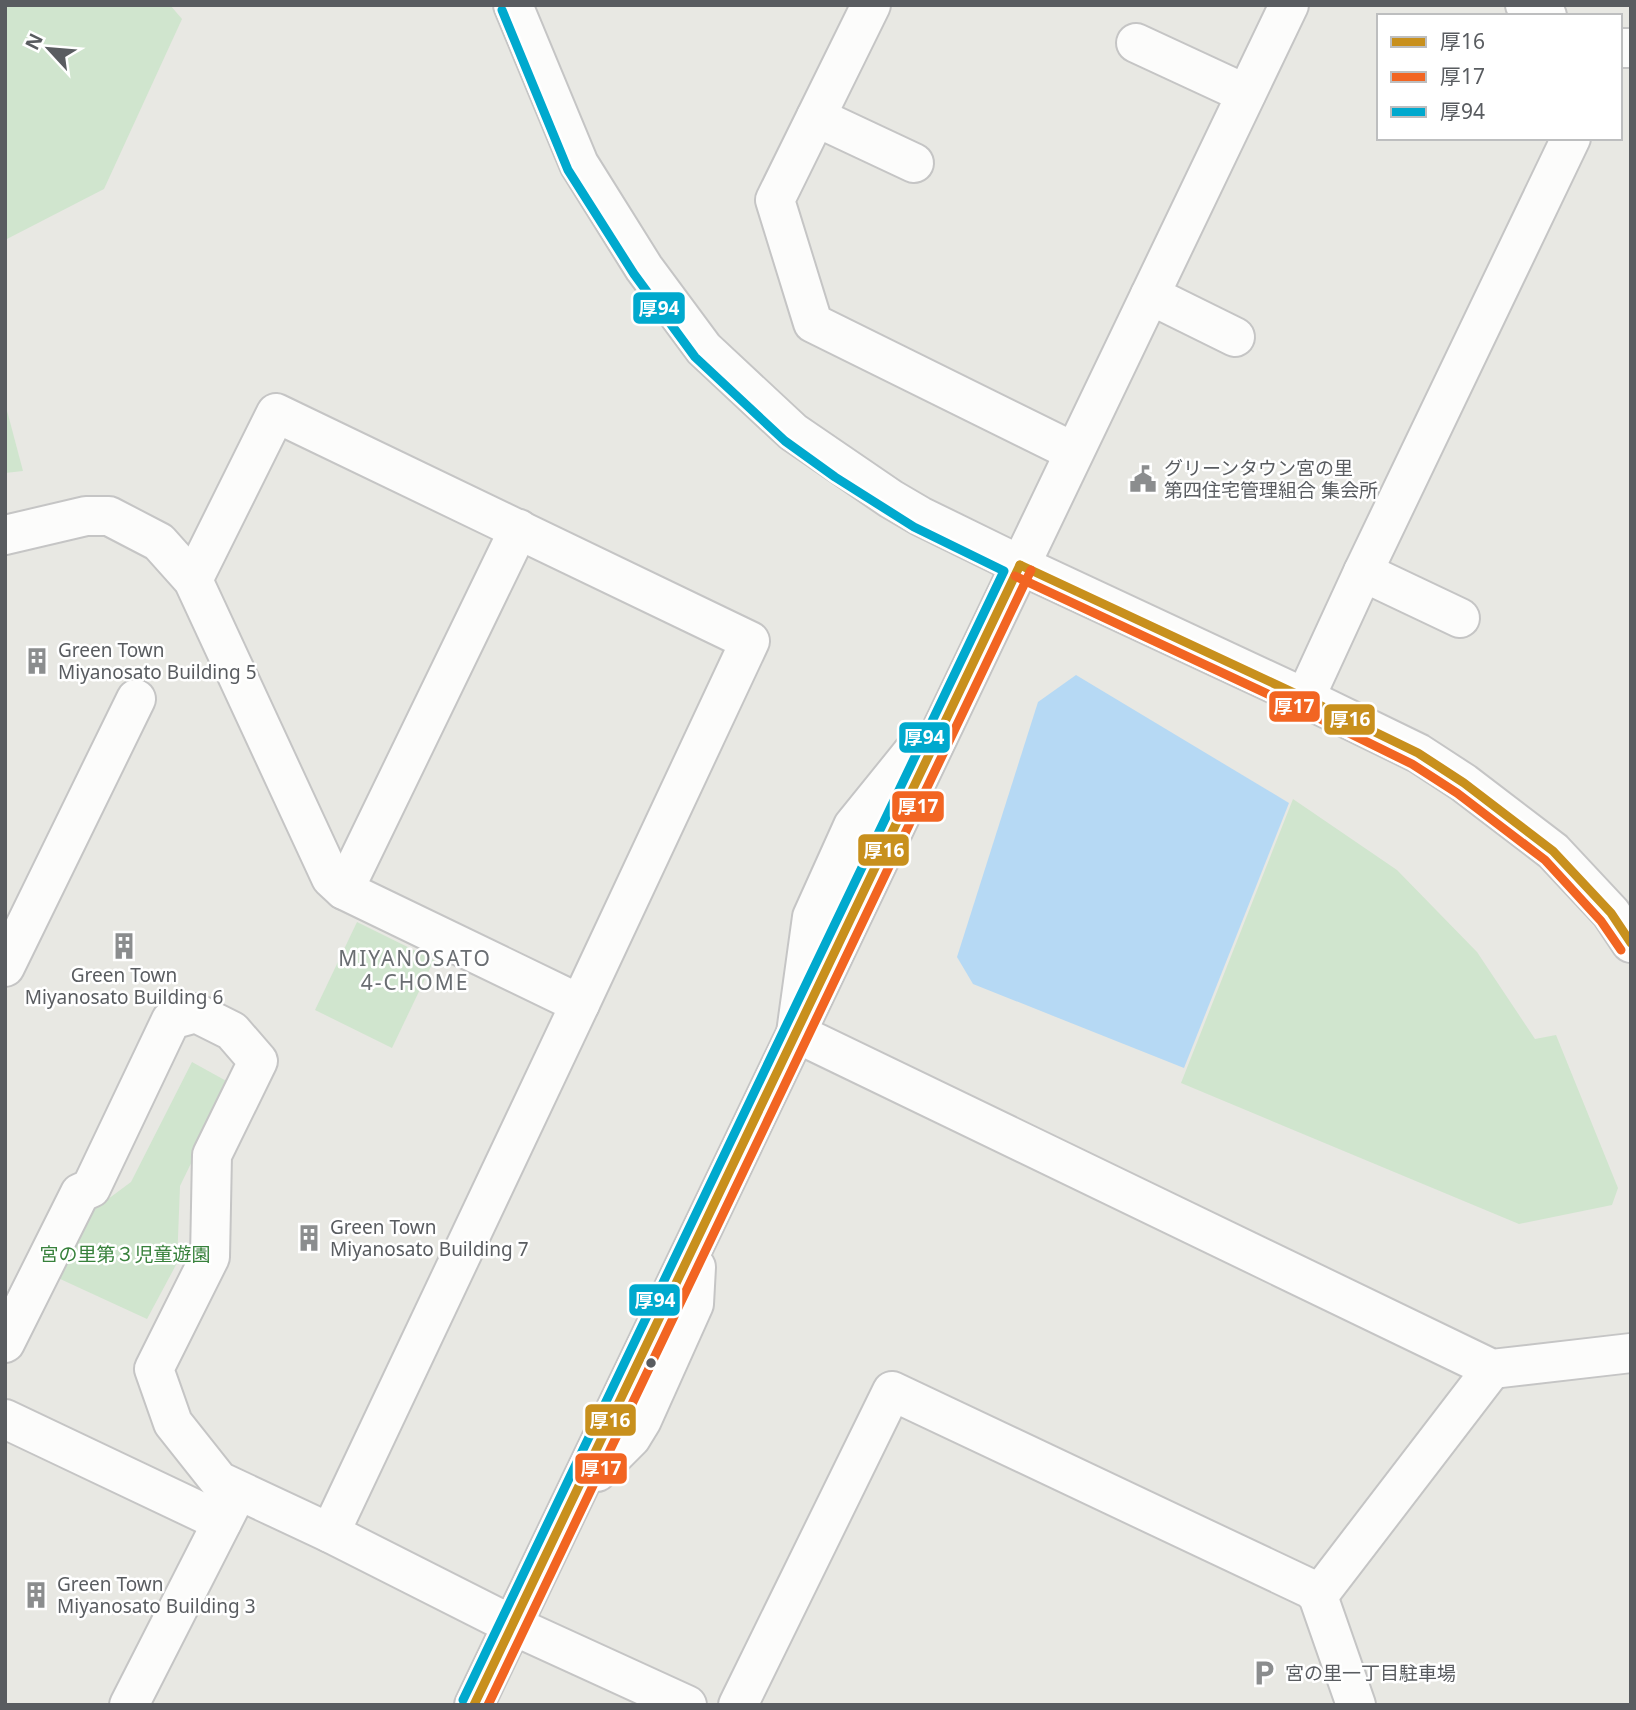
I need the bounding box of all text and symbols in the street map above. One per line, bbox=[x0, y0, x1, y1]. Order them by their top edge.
north arrow bbox=[14, 14, 84, 84]
legend bbox=[1377, 14, 1622, 140]
text: 厚16 bbox=[1440, 27, 1485, 55]
text: N bbox=[19, 29, 49, 54]
text: 厚17 bbox=[1440, 62, 1485, 90]
text: 厚94 bbox=[1440, 97, 1485, 125]
line badge: 厚94 bbox=[632, 291, 686, 325]
text: 厚94 bbox=[639, 295, 679, 321]
place label: グリーンタウン宮の里 第四住宅管理組合 集会所 bbox=[1164, 455, 1378, 503]
public building icon: グリーンタウン宮の里 第四住宅管理組合 集会所 bbox=[1128, 464, 1158, 494]
place label: Green Town Miyanosato Building 5 bbox=[58, 637, 257, 685]
building icon: Green Town Miyanosato Building 5 bbox=[22, 646, 52, 676]
line badge: 厚17 bbox=[1268, 690, 1321, 723]
text: 厚17 bbox=[1274, 693, 1314, 719]
line badge: 厚16 bbox=[1323, 703, 1376, 736]
text: 厚16 bbox=[1330, 706, 1370, 732]
line badge: 厚94 bbox=[898, 721, 951, 754]
text: 厚94 bbox=[904, 724, 944, 750]
line badge: 厚17 bbox=[891, 790, 945, 823]
text: 厚17 bbox=[898, 793, 938, 819]
line badge: 厚16 bbox=[857, 833, 910, 867]
text: 厚16 bbox=[864, 837, 904, 863]
building icon: Green Town Miyanosato Building 6 bbox=[109, 931, 139, 961]
district label: MIYANOSATO 4-CHOME bbox=[338, 944, 492, 996]
place label: Green Town Miyanosato Building 6 bbox=[25, 962, 223, 1010]
place label: Green Town Miyanosato Building 7 bbox=[330, 1214, 529, 1262]
building icon: Green Town Miyanosato Building 7 bbox=[294, 1223, 324, 1253]
park label: 宮の里第３児童遊園 bbox=[39, 1241, 211, 1267]
line badge: 厚94 bbox=[628, 1283, 681, 1317]
text: 厚94 bbox=[635, 1287, 675, 1313]
unlabelled marker bbox=[644, 1356, 658, 1370]
line badge: 厚16 bbox=[584, 1403, 637, 1437]
text: 厚16 bbox=[590, 1407, 630, 1433]
line badge: 厚17 bbox=[574, 1452, 628, 1485]
text: 厚17 bbox=[581, 1455, 621, 1481]
place label: Green Town Miyanosato Building 3 bbox=[57, 1571, 256, 1619]
building icon: Green Town Miyanosato Building 3 bbox=[21, 1580, 51, 1610]
parking icon: 宮の里一丁目駐車場 bbox=[1249, 1658, 1279, 1688]
place label: 宮の里一丁目駐車場 bbox=[1285, 1660, 1456, 1686]

